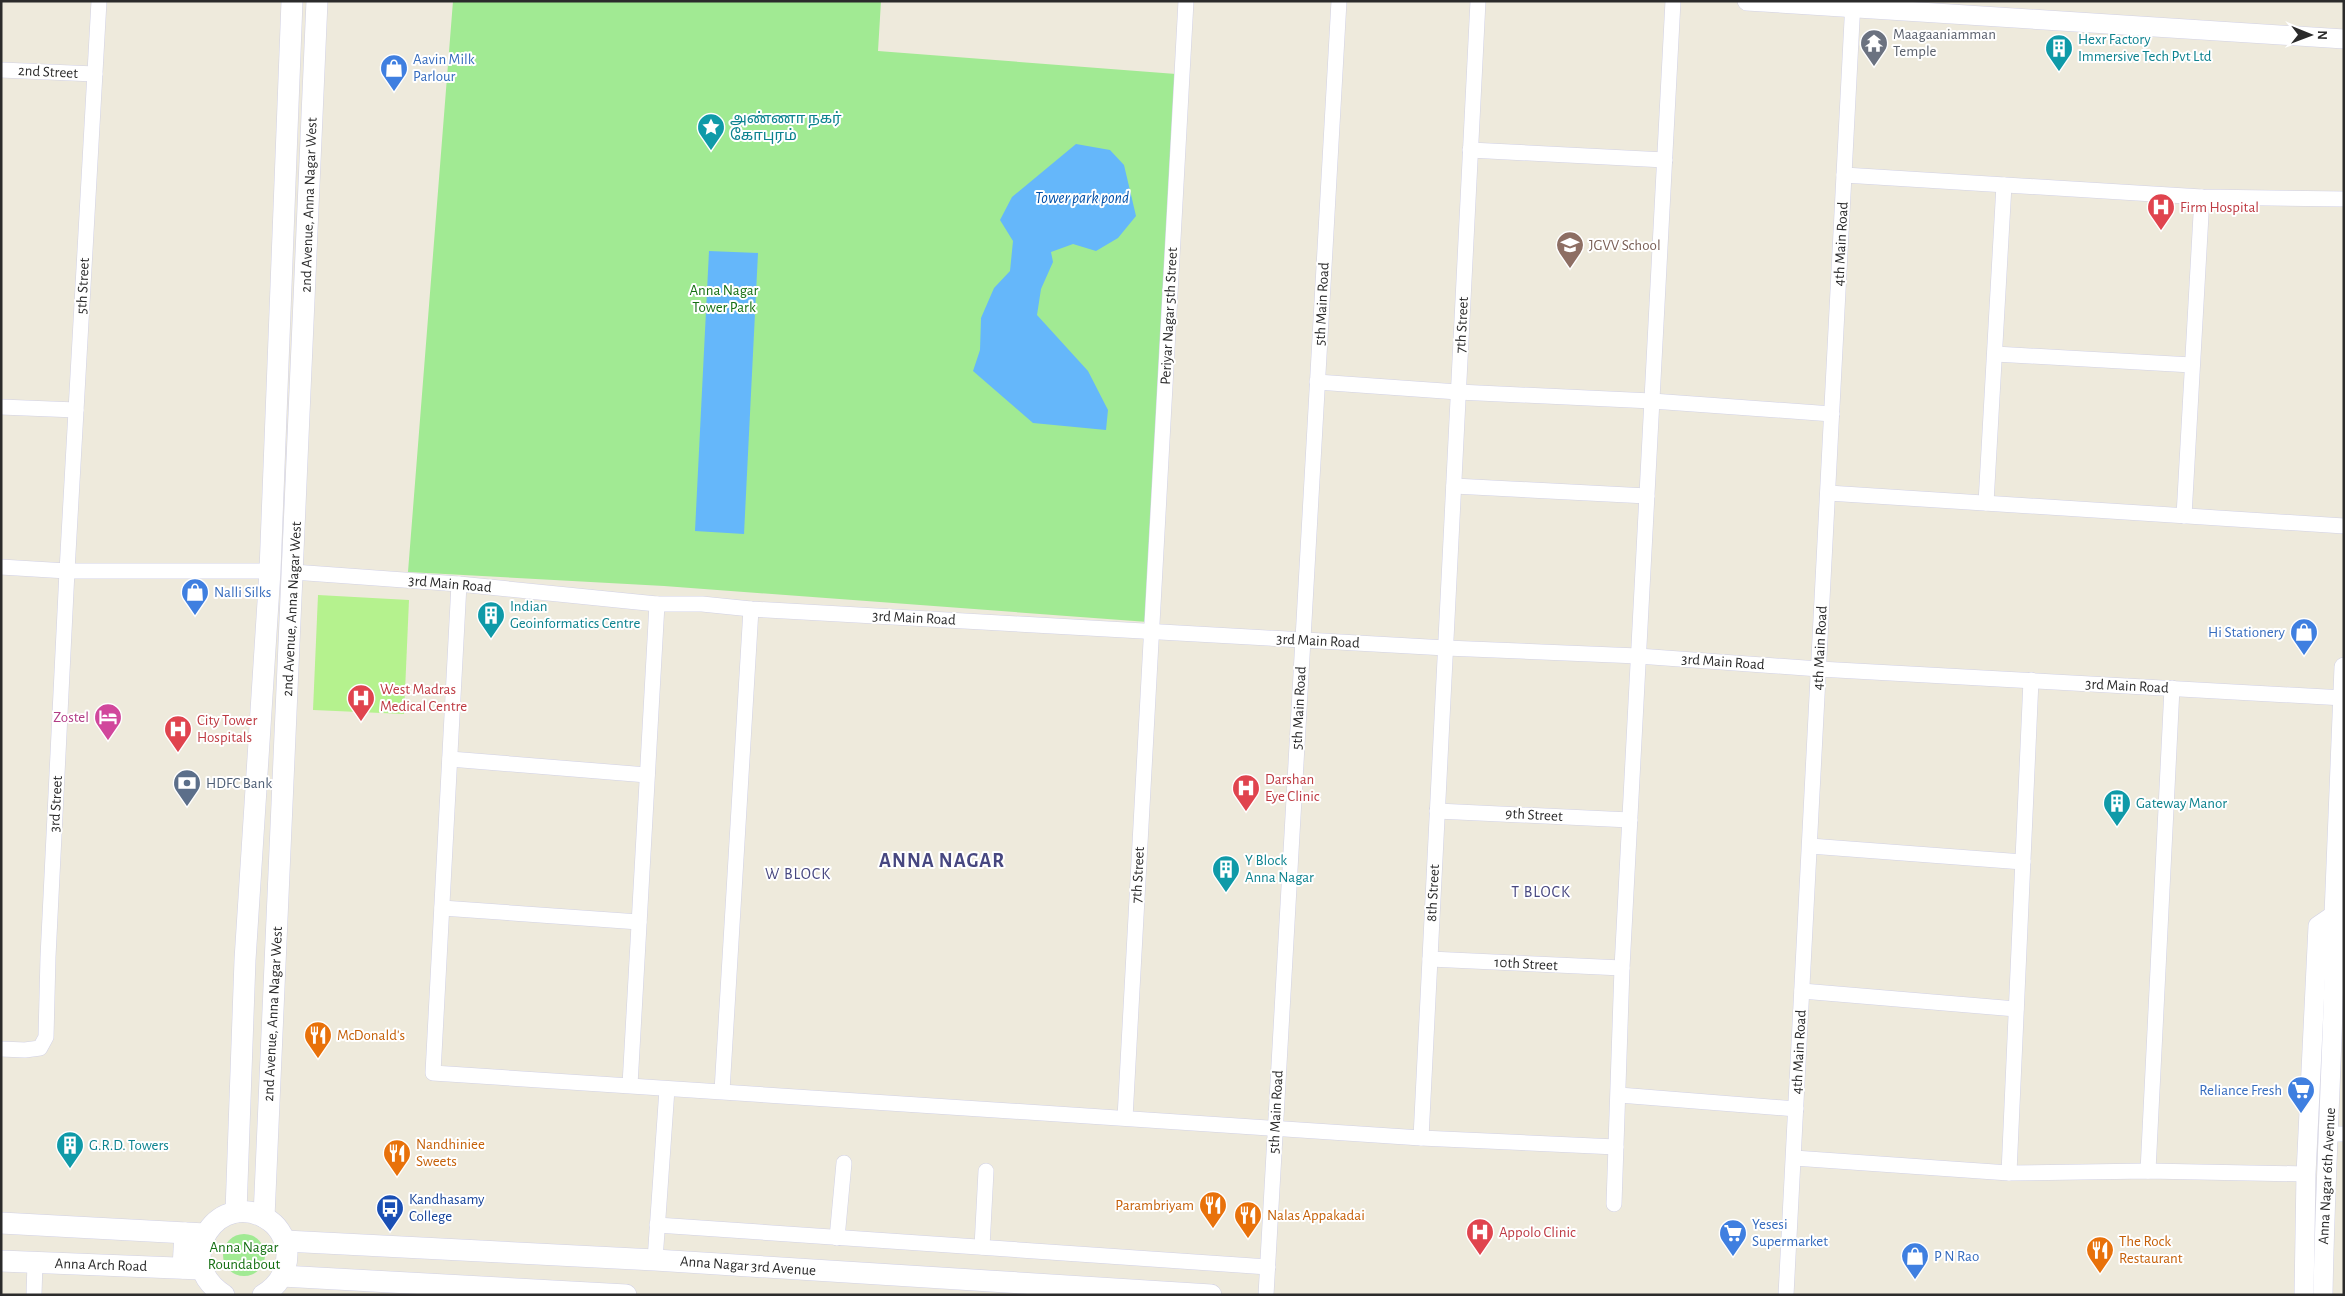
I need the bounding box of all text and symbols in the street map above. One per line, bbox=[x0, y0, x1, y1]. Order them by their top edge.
north arrow bbox=[2285, 10, 2335, 60]
place label: Maagaaniamman Temple bbox=[1893, 27, 1996, 59]
temple icon: Maagaaniamman Temple bbox=[1859, 28, 1889, 67]
text: N bbox=[2315, 30, 2329, 40]
place label: Hexr Factory Immersive Tech Pvt Ltd bbox=[2078, 32, 2212, 64]
building icon: Hexr Factory Immersive Tech Pvt Ltd bbox=[2044, 33, 2074, 72]
place label: Aavin Milk Parlour bbox=[413, 52, 475, 84]
shop icon: Aavin Milk Parlour bbox=[379, 53, 409, 92]
street label: 2nd Street bbox=[18, 63, 79, 81]
place label: அண்ணா நகர் கோபுரம் bbox=[730, 110, 842, 144]
place icon: அண்ணா நகர் கோபுரம் bbox=[696, 112, 726, 151]
street label: 2nd Avenue, Anna Nagar West bbox=[298, 117, 320, 293]
water label: Tower park pond bbox=[1035, 190, 1129, 207]
hospital icon: Firm Hospital bbox=[2146, 192, 2176, 231]
place label: Firm Hospital bbox=[2180, 200, 2259, 215]
street label: 4th Main Road bbox=[1831, 201, 1851, 287]
school or university icon: JGVV School bbox=[1555, 230, 1585, 269]
place label: JGVV School bbox=[1589, 238, 1661, 253]
street label: Periyar Nagar 5th Street bbox=[1158, 247, 1180, 385]
street label: 5th Street bbox=[74, 257, 92, 315]
street label: 5th Main Road bbox=[1312, 262, 1332, 346]
park label: Anna Nagar Tower Park bbox=[690, 283, 759, 315]
street label: 7th Street bbox=[1453, 296, 1471, 354]
street label: 2nd Avenue, Anna Nagar West bbox=[280, 521, 304, 697]
street label: 3rd Main Road bbox=[408, 573, 492, 595]
shop icon: Nalli Silks bbox=[180, 577, 210, 616]
place label: Nalli Silks bbox=[214, 585, 271, 600]
place label: Indian Geoinformatics Centre bbox=[510, 599, 640, 631]
building icon: Indian Geoinformatics Centre bbox=[476, 600, 506, 639]
street label: 4th Main Road bbox=[1810, 605, 1830, 691]
street label: 3rd Main Road bbox=[872, 608, 956, 628]
shop icon: Hi Stationery bbox=[2289, 617, 2319, 656]
place label: Hi Stationery bbox=[2208, 625, 2286, 640]
street label: 3rd Main Road bbox=[1276, 631, 1360, 651]
street label: 3rd Main Road bbox=[1681, 652, 1765, 672]
street label: 5th Main Road bbox=[1289, 666, 1309, 750]
street label: 3rd Main Road bbox=[2085, 676, 2169, 696]
place label: West Madras Medical Centre bbox=[380, 682, 467, 714]
hospital icon: West Madras Medical Centre bbox=[346, 683, 376, 722]
hotel icon: Zostel bbox=[93, 702, 123, 741]
place label: Zostel bbox=[53, 710, 89, 725]
place label: City Tower Hospitals bbox=[197, 713, 257, 745]
hospital icon: City Tower Hospitals bbox=[163, 714, 193, 753]
bank icon: HDFC Bank bbox=[172, 768, 202, 807]
place label: Darshan Eye Clinic bbox=[1265, 772, 1320, 804]
hospital icon: Darshan Eye Clinic bbox=[1231, 773, 1261, 812]
street label: 3rd Street bbox=[47, 775, 65, 833]
place label: HDFC Bank bbox=[206, 776, 272, 791]
building icon: Gateway Manor bbox=[2102, 788, 2132, 827]
place label: Gateway Manor bbox=[2136, 796, 2227, 811]
street label: 9th Street bbox=[1505, 806, 1563, 824]
street label: 7th Street bbox=[1129, 846, 1147, 904]
district label: ANNA NAGAR bbox=[879, 851, 1005, 871]
place label: Y Block Anna Nagar bbox=[1245, 853, 1314, 885]
building icon: Y Block Anna Nagar bbox=[1211, 854, 1241, 893]
street label: 8th Street bbox=[1424, 864, 1442, 922]
district label: W BLOCK bbox=[765, 866, 831, 882]
district label: T BLOCK bbox=[1511, 884, 1571, 900]
street label: 2nd Avenue, Anna Nagar West bbox=[261, 926, 285, 1102]
street label: 10th Street bbox=[1494, 955, 1558, 973]
street label: 4th Main Road bbox=[1789, 1009, 1809, 1095]
restaurant icon: McDonald's bbox=[303, 1020, 333, 1059]
place label: McDonald's bbox=[337, 1028, 405, 1043]
street label: 5th Main Road bbox=[1266, 1070, 1286, 1154]
supermarket icon: Reliance Fresh bbox=[2286, 1075, 2316, 1114]
place label: Reliance Fresh bbox=[2199, 1083, 2282, 1098]
street label: Anna Nagar 6th Avenue bbox=[2316, 1107, 2338, 1245]
building icon: G.R.D. Towers bbox=[55, 1130, 85, 1169]
place label: Nandhiniee Sweets bbox=[416, 1137, 485, 1169]
place label: G.R.D. Towers bbox=[89, 1138, 169, 1153]
restaurant icon: Nandhiniee Sweets bbox=[382, 1138, 412, 1177]
restaurant icon: Parambriyam bbox=[1198, 1190, 1228, 1229]
place label: Kandhasamy College bbox=[409, 1192, 485, 1224]
bus stop icon: Kandhasamy College bbox=[375, 1193, 405, 1232]
place label: Parambriyam bbox=[1115, 1198, 1194, 1213]
restaurant icon: Nalas Appakadai bbox=[1233, 1200, 1263, 1239]
place label: Nalas Appakadai bbox=[1267, 1208, 1365, 1223]
hospital icon: Appolo Clinic bbox=[1465, 1217, 1495, 1256]
place label: Yesesi Supermarket bbox=[1752, 1217, 1828, 1249]
supermarket icon: Yesesi Supermarket bbox=[1718, 1218, 1748, 1257]
place label: Appolo Clinic bbox=[1499, 1225, 1576, 1240]
place label: The Rock Restaurant bbox=[2119, 1234, 2183, 1266]
restaurant icon: The Rock Restaurant bbox=[2085, 1235, 2115, 1274]
park label: Anna Nagar Roundabout bbox=[208, 1240, 281, 1272]
shop icon: P N Rao bbox=[1900, 1241, 1930, 1280]
place label: P N Rao bbox=[1934, 1249, 1979, 1264]
street label: Anna Nagar 3rd Avenue bbox=[679, 1254, 817, 1278]
street label: Anna Arch Road bbox=[55, 1256, 148, 1274]

